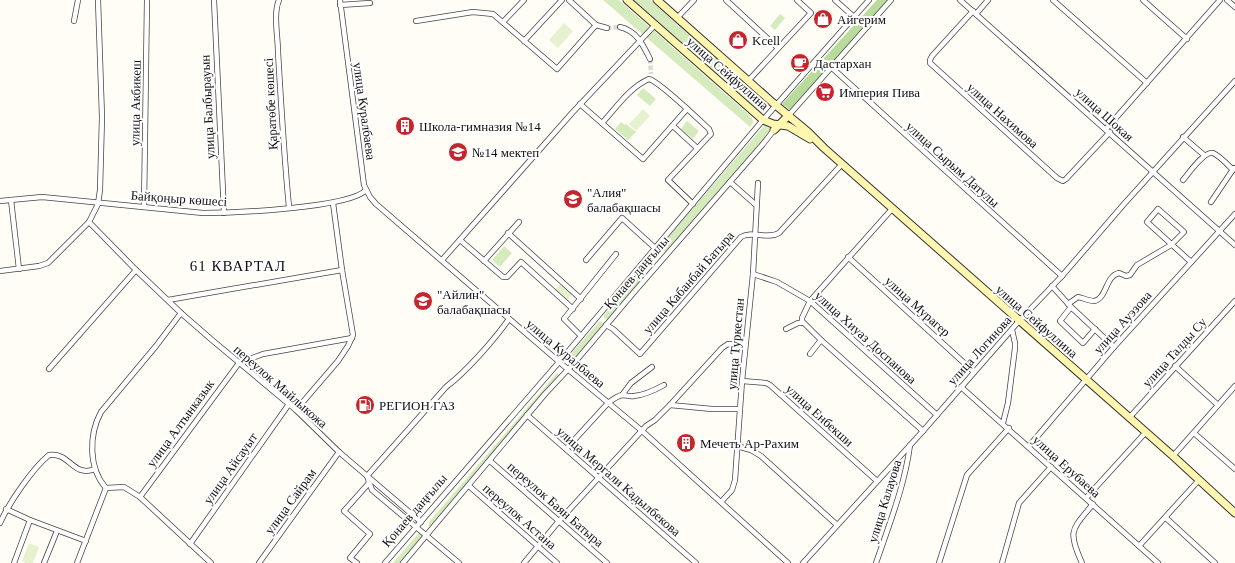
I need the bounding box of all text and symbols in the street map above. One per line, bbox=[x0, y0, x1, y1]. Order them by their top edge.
shop icon: Айгерим bbox=[812, 8, 834, 30]
place label: Айгерим bbox=[837, 12, 886, 27]
shop icon: Kcell bbox=[727, 29, 749, 51]
place label: Kcell bbox=[752, 33, 781, 48]
street label: улица Сейфуллина bbox=[684, 34, 772, 113]
cafe icon: Дастархан bbox=[789, 52, 811, 74]
street label: улица Балбырауын bbox=[197, 54, 218, 159]
place label: Дастархан bbox=[814, 56, 872, 71]
street label: Қаратөбе көшесі bbox=[261, 57, 280, 150]
street label: улица Акбикеш bbox=[127, 60, 144, 146]
street label: улица Куралбаева bbox=[350, 61, 379, 161]
street label: улица Нахимова bbox=[964, 80, 1041, 151]
supermarket icon: Империя Пива bbox=[814, 81, 836, 103]
street label: улица Шокая bbox=[1073, 84, 1137, 144]
place label: Империя Пива bbox=[839, 85, 920, 100]
building icon: Школа-гимназия №14 bbox=[394, 115, 416, 137]
place label: Школа-гимназия №14 bbox=[419, 119, 541, 134]
street label: улица Сырым Датулы bbox=[903, 119, 1003, 210]
school or university icon: №14 мектеп bbox=[447, 141, 469, 163]
place label: №14 мектеп bbox=[472, 145, 539, 160]
place label: "Алия" балабақшасы bbox=[587, 185, 661, 215]
street label: Байқоңыр көшесі bbox=[130, 188, 228, 209]
school or university icon: "Алия" балабақшасы bbox=[562, 188, 584, 210]
street label: улица Кабанбай Батыра bbox=[640, 228, 737, 337]
street label: Қонаев даңғылы bbox=[601, 233, 672, 312]
district label: 61 КВАРТАЛ bbox=[190, 258, 286, 274]
street label: улица Мурагер bbox=[882, 273, 953, 340]
street label: улица Сейфуллина bbox=[993, 282, 1081, 361]
place label: "Айлин" балабақшасы bbox=[437, 287, 511, 317]
street label: улица Хиуаз Доспанова bbox=[812, 288, 920, 387]
street label: улица Ауэзова bbox=[1090, 288, 1155, 357]
school or university icon: "Айлин" балабақшасы bbox=[412, 290, 434, 312]
street label: улица Туркестан bbox=[724, 297, 747, 391]
street label: улица Логинова bbox=[944, 313, 1014, 388]
street label: улица Талды Су bbox=[1139, 314, 1210, 390]
street label: улица Куралбаева bbox=[523, 316, 608, 391]
street label: переулок Майлыкожа bbox=[231, 342, 331, 431]
street label: улица Алтынказык bbox=[144, 376, 218, 470]
street label: улица Енбекши bbox=[783, 381, 857, 450]
fuel station icon: РЕГИОН ГАЗ bbox=[354, 394, 376, 416]
place label: РЕГИОН ГАЗ bbox=[379, 398, 455, 413]
street label: улица Мергали Кадылбекова bbox=[554, 424, 684, 539]
street label: улица Айсауыт bbox=[200, 429, 261, 507]
building icon: Мечеть Ар-Рахим bbox=[675, 432, 697, 454]
street label: улица Ерубаева bbox=[1030, 432, 1104, 501]
place label: Мечеть Ар-Рахим bbox=[700, 436, 799, 451]
street label: улица Калауова bbox=[865, 458, 904, 544]
street label: переулок Баян Батыра bbox=[505, 459, 607, 550]
street label: улица Сайрам bbox=[262, 466, 319, 537]
street label: Қонаев даңғылы bbox=[379, 471, 450, 550]
street label: переулок Астана bbox=[480, 480, 560, 552]

